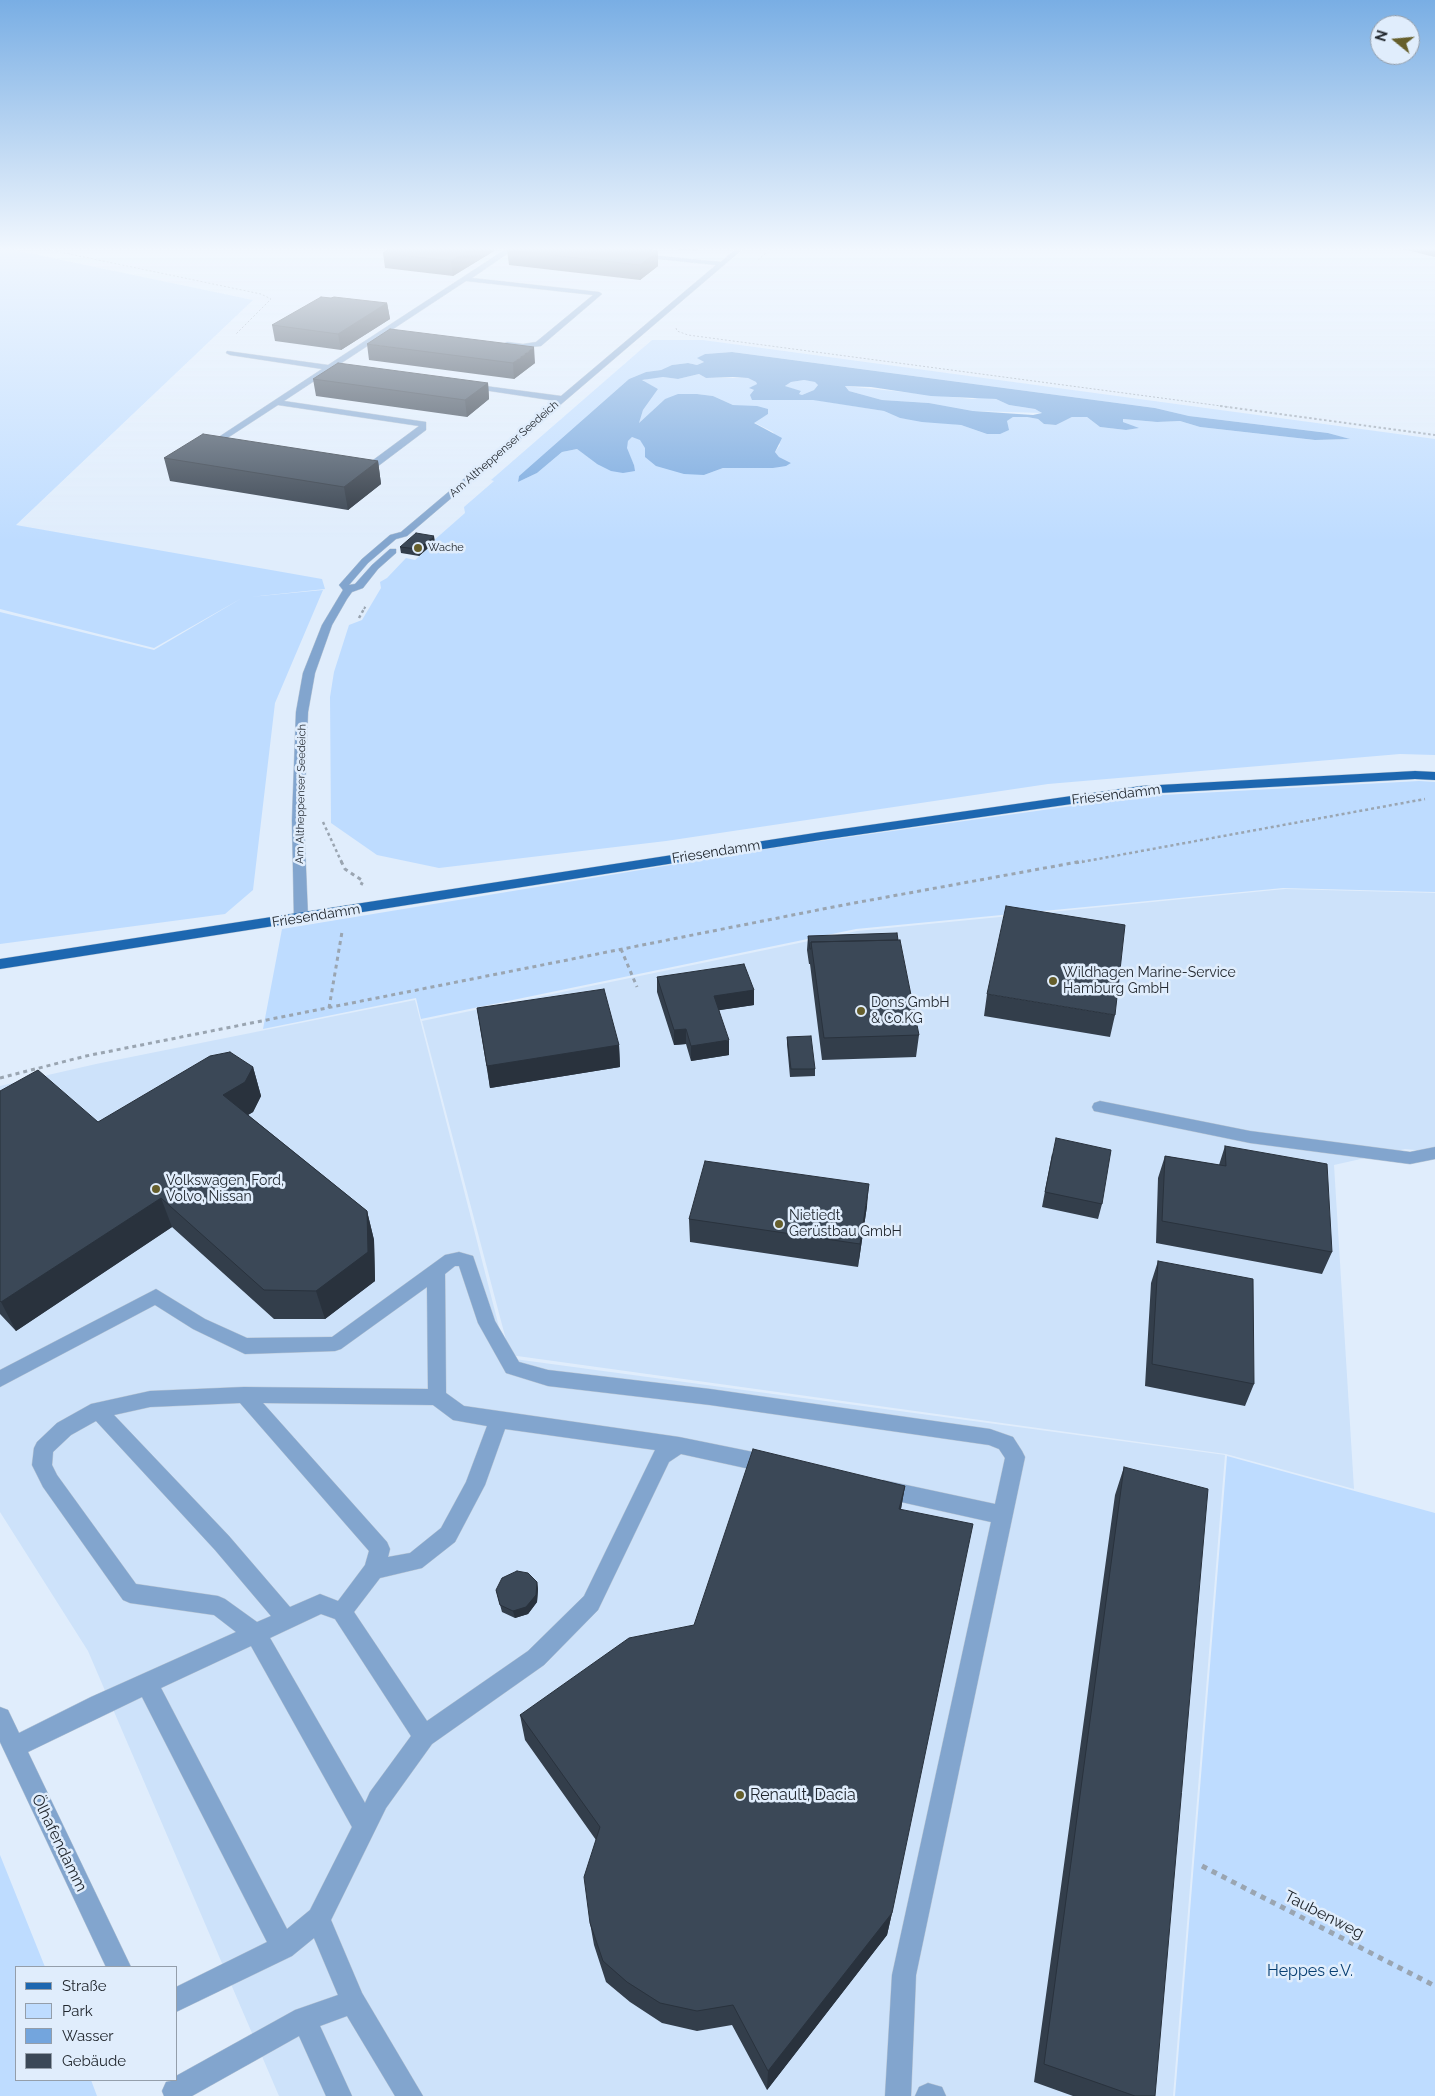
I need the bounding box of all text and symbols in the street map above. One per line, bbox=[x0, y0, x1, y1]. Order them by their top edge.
north arrow bbox=[1370, 15, 1420, 65]
text: N bbox=[1372, 28, 1391, 43]
street label: Am Altheppenser Seedeich bbox=[447, 398, 561, 500]
place label: Wache bbox=[428, 541, 464, 555]
marker: Wache bbox=[412, 542, 424, 554]
street label: Am Altheppenser Seedeich bbox=[293, 724, 309, 864]
street label: Friesendamm bbox=[1071, 781, 1161, 809]
street label: Friesendamm bbox=[671, 837, 761, 867]
street label: Friesendamm bbox=[271, 901, 361, 931]
place label: Wildhagen Marine-Service Hamburg GmbH bbox=[1063, 965, 1236, 998]
marker: Wildhagen Marine-Service Hamburg GmbH bbox=[1047, 975, 1059, 987]
place label: Dons GmbH & Co.KG bbox=[871, 995, 950, 1028]
marker: Dons GmbH & Co.KG bbox=[855, 1005, 867, 1017]
place label: Volkswagen, Ford, Volvo, Nissan bbox=[166, 1173, 284, 1206]
marker: Volkswagen, Ford, Volvo, Nissan bbox=[150, 1183, 162, 1195]
place label: Nietiedt Gerüstbau GmbH bbox=[789, 1208, 902, 1240]
marker: Nietiedt Gerüstbau GmbH bbox=[773, 1218, 785, 1230]
place label: Renault, Dacia bbox=[750, 1785, 856, 1805]
marker: Renault, Dacia bbox=[734, 1789, 746, 1801]
street label: Ölhafendamm bbox=[27, 1791, 91, 1895]
street label: Taubenweg bbox=[1281, 1887, 1367, 1943]
park label: Heppes e.V. bbox=[1267, 1961, 1353, 1981]
legend bbox=[15, 1966, 178, 2081]
text: Straße bbox=[62, 1977, 106, 1995]
text: Park bbox=[62, 2002, 93, 2020]
text: Wasser bbox=[62, 2027, 114, 2045]
text: Gebäude bbox=[62, 2052, 126, 2070]

